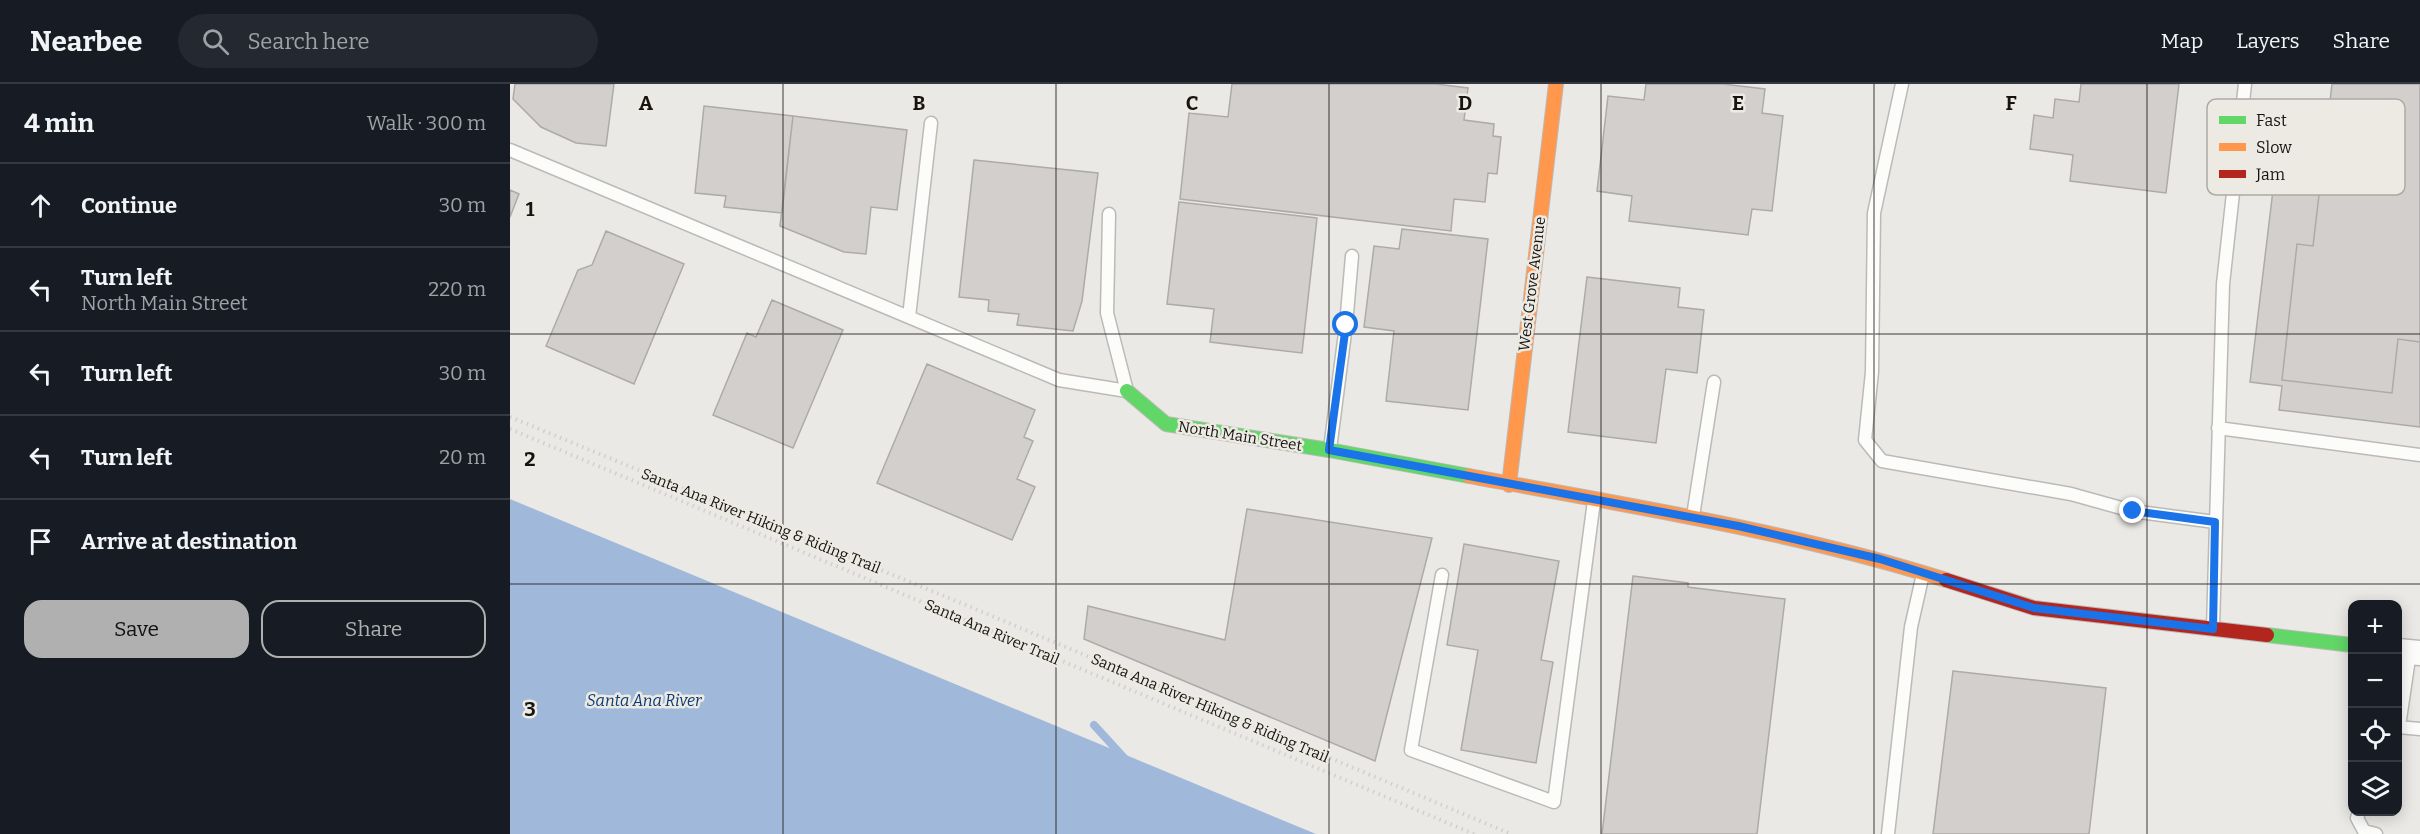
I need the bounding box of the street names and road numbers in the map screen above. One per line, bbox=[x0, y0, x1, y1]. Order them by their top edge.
street label: West Grove Avenue bbox=[1515, 216, 1549, 352]
street label: North Main Street bbox=[1177, 417, 1304, 455]
street label: Santa Ana River Hiking & Riding Trail bbox=[639, 465, 883, 577]
street label: Santa Ana River Trail bbox=[922, 595, 1062, 669]
street label: Santa Ana River Hiking & Riding Trail bbox=[1088, 650, 1332, 766]

